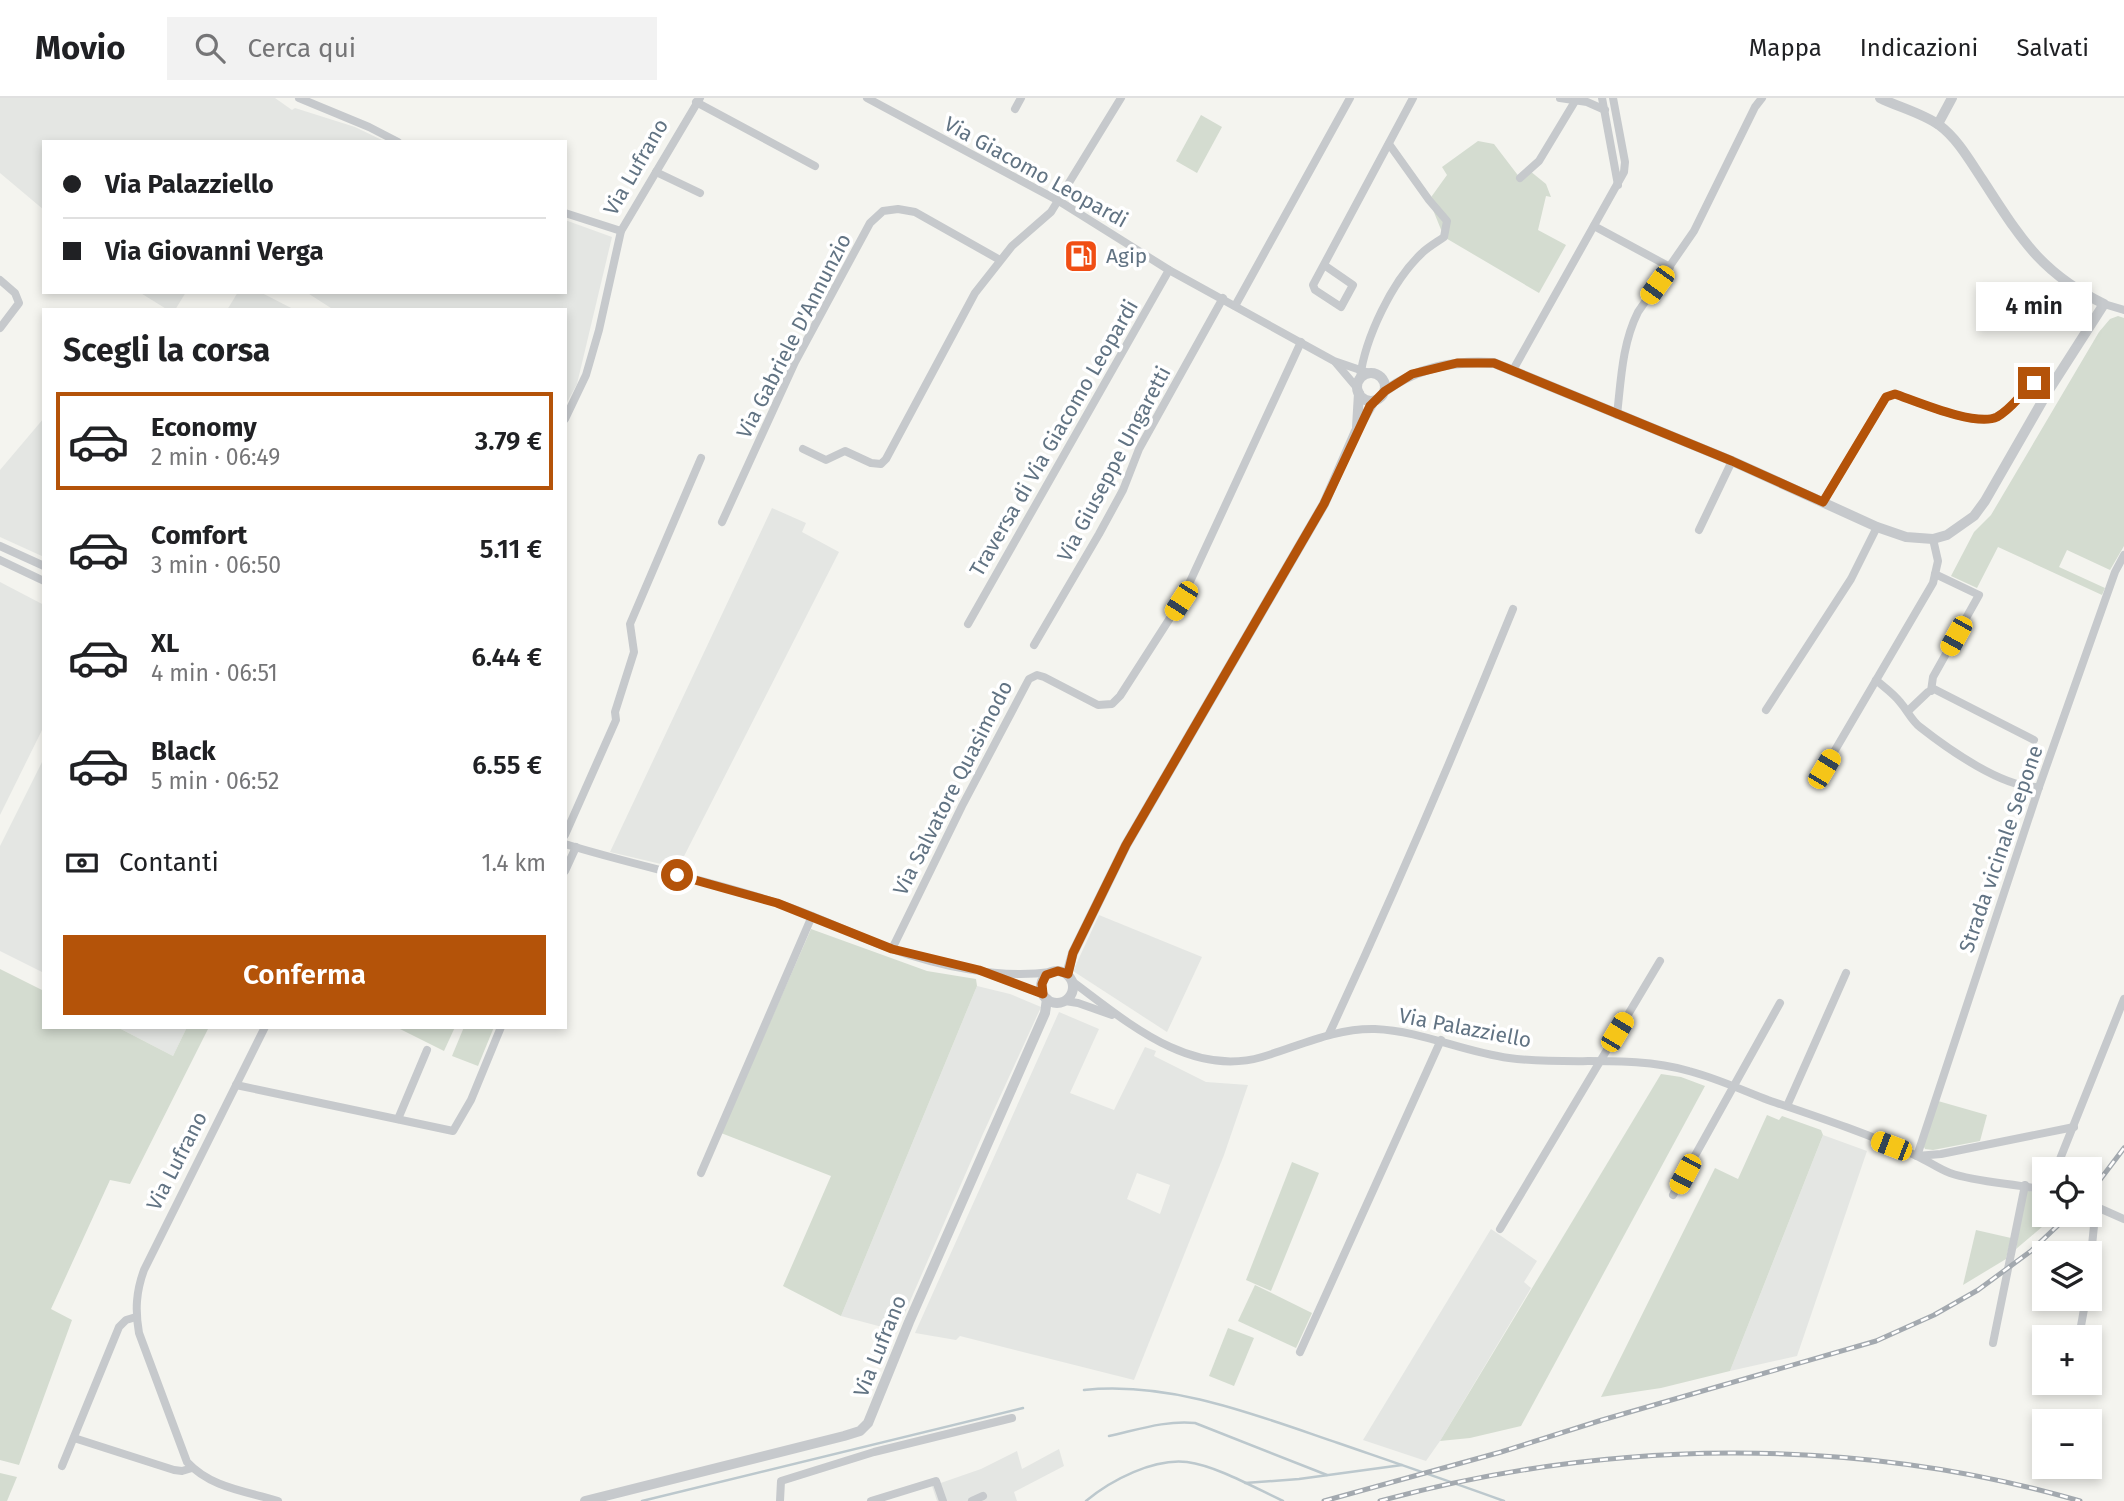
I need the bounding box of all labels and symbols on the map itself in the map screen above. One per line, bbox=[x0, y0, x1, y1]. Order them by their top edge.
street label: Via Giacomo Leopardi bbox=[940, 111, 1132, 233]
street label: Via Lufrano bbox=[598, 114, 674, 220]
street label: Via Gabriele D'Annunzio bbox=[731, 229, 857, 443]
fuel station icon: Agip bbox=[1062, 237, 1100, 275]
place label: Agip bbox=[1106, 243, 1147, 269]
car bbox=[1637, 262, 1678, 308]
callout: 4 min bbox=[1976, 282, 2092, 330]
street label: Traversa di Via Giacomo Leopardi bbox=[964, 295, 1144, 581]
street label: Via Giuseppe Ungaretti bbox=[1051, 362, 1177, 566]
route end bbox=[2018, 367, 2050, 399]
car bbox=[1161, 578, 1202, 624]
car bbox=[1937, 613, 1976, 659]
street label: Via Salvatore Quasimodo bbox=[888, 676, 1018, 900]
street label: Strada vicinale Sepone bbox=[1953, 742, 2049, 956]
car bbox=[1805, 746, 1844, 792]
route start bbox=[661, 859, 693, 891]
street label: Via Palazziello bbox=[1396, 1002, 1534, 1054]
car bbox=[1598, 1009, 1637, 1055]
street label: Via Lufrano bbox=[141, 1107, 213, 1215]
car bbox=[1868, 1129, 1915, 1163]
car bbox=[1666, 1151, 1705, 1197]
street label: Via Lufrano bbox=[848, 1291, 912, 1401]

